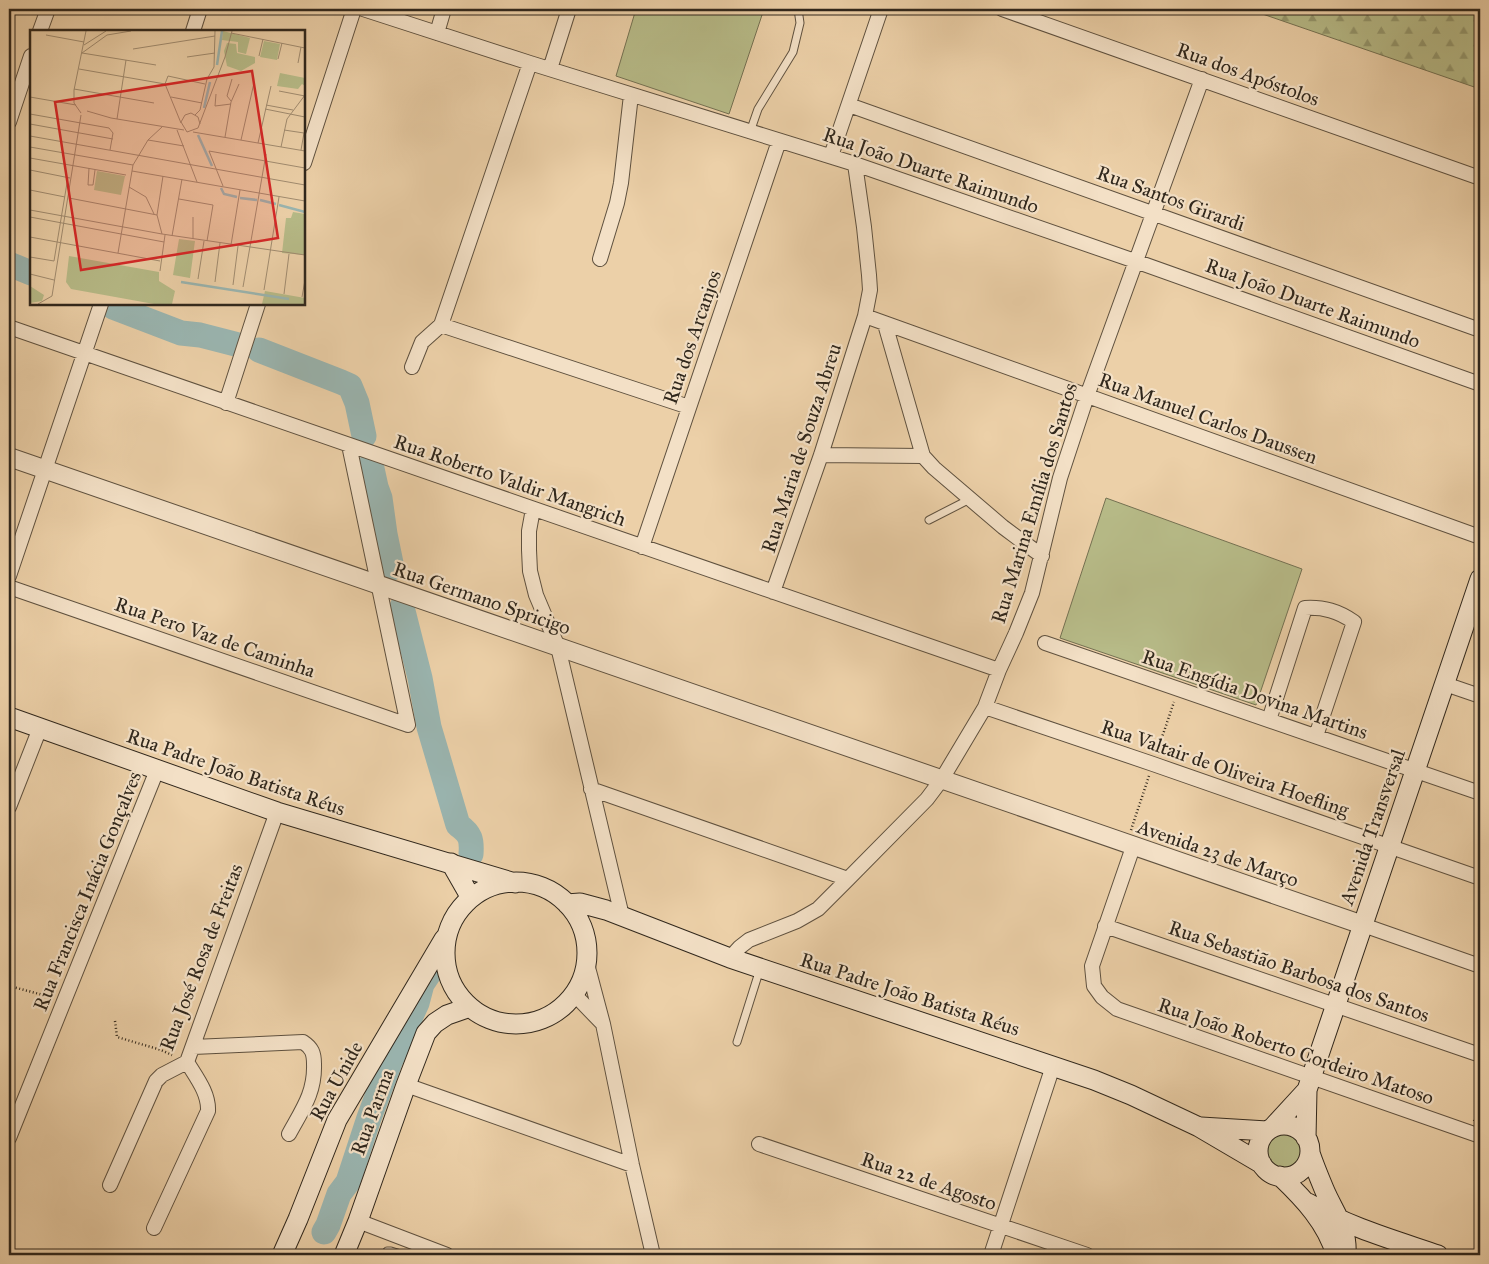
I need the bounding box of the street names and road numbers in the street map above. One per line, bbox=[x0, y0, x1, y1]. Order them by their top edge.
street label: Rua dos Apóstolos bbox=[1173, 37, 1323, 111]
street label: Rua João Duarte Raimundo bbox=[820, 122, 1042, 219]
street label: Rua Santos Girardi bbox=[1094, 160, 1249, 236]
street label: Rua João Duarte Raimundo bbox=[1202, 253, 1424, 354]
street label: Rua dos Arcanjos bbox=[658, 267, 726, 407]
street label: Rua Maria de Souza Abreu bbox=[756, 340, 846, 556]
street label: Rua Manuel Carlos Daussen bbox=[1095, 367, 1321, 469]
street label: Rua Marina Emília dos Santos bbox=[986, 380, 1082, 626]
street label: Rua Roberto Valdir Mangrich bbox=[391, 429, 629, 532]
street label: Rua Germano Spricigo bbox=[390, 556, 574, 641]
street label: Rua Pero Vaz de Caminha bbox=[112, 591, 319, 683]
street label: Rua Engídia Dovina Martins bbox=[1139, 644, 1371, 745]
street label: Rua Valtair de Oliveira Hoefling bbox=[1097, 714, 1353, 823]
street label: Rua Padre João Batista Réus bbox=[123, 723, 348, 822]
street label: Avenida Transversal bbox=[1334, 745, 1410, 909]
street label: Rua Francisca Inácia Gonçalves bbox=[28, 768, 146, 1014]
street label: Avenida 23 de Março bbox=[1133, 814, 1302, 892]
street label: Rua José Rosa de Freitas bbox=[154, 860, 249, 1054]
street label: Rua Sebastião Barbosa dos Santos bbox=[1165, 915, 1433, 1027]
street label: Rua Padre João Batista Réus bbox=[797, 947, 1023, 1042]
street label: Rua João Roberto Cordeiro Matoso bbox=[1154, 992, 1437, 1111]
street label: Rua Unide bbox=[304, 1037, 368, 1125]
street label: Rua Parma bbox=[345, 1065, 399, 1158]
street label: Rua 22 de Agosto bbox=[858, 1147, 1000, 1216]

